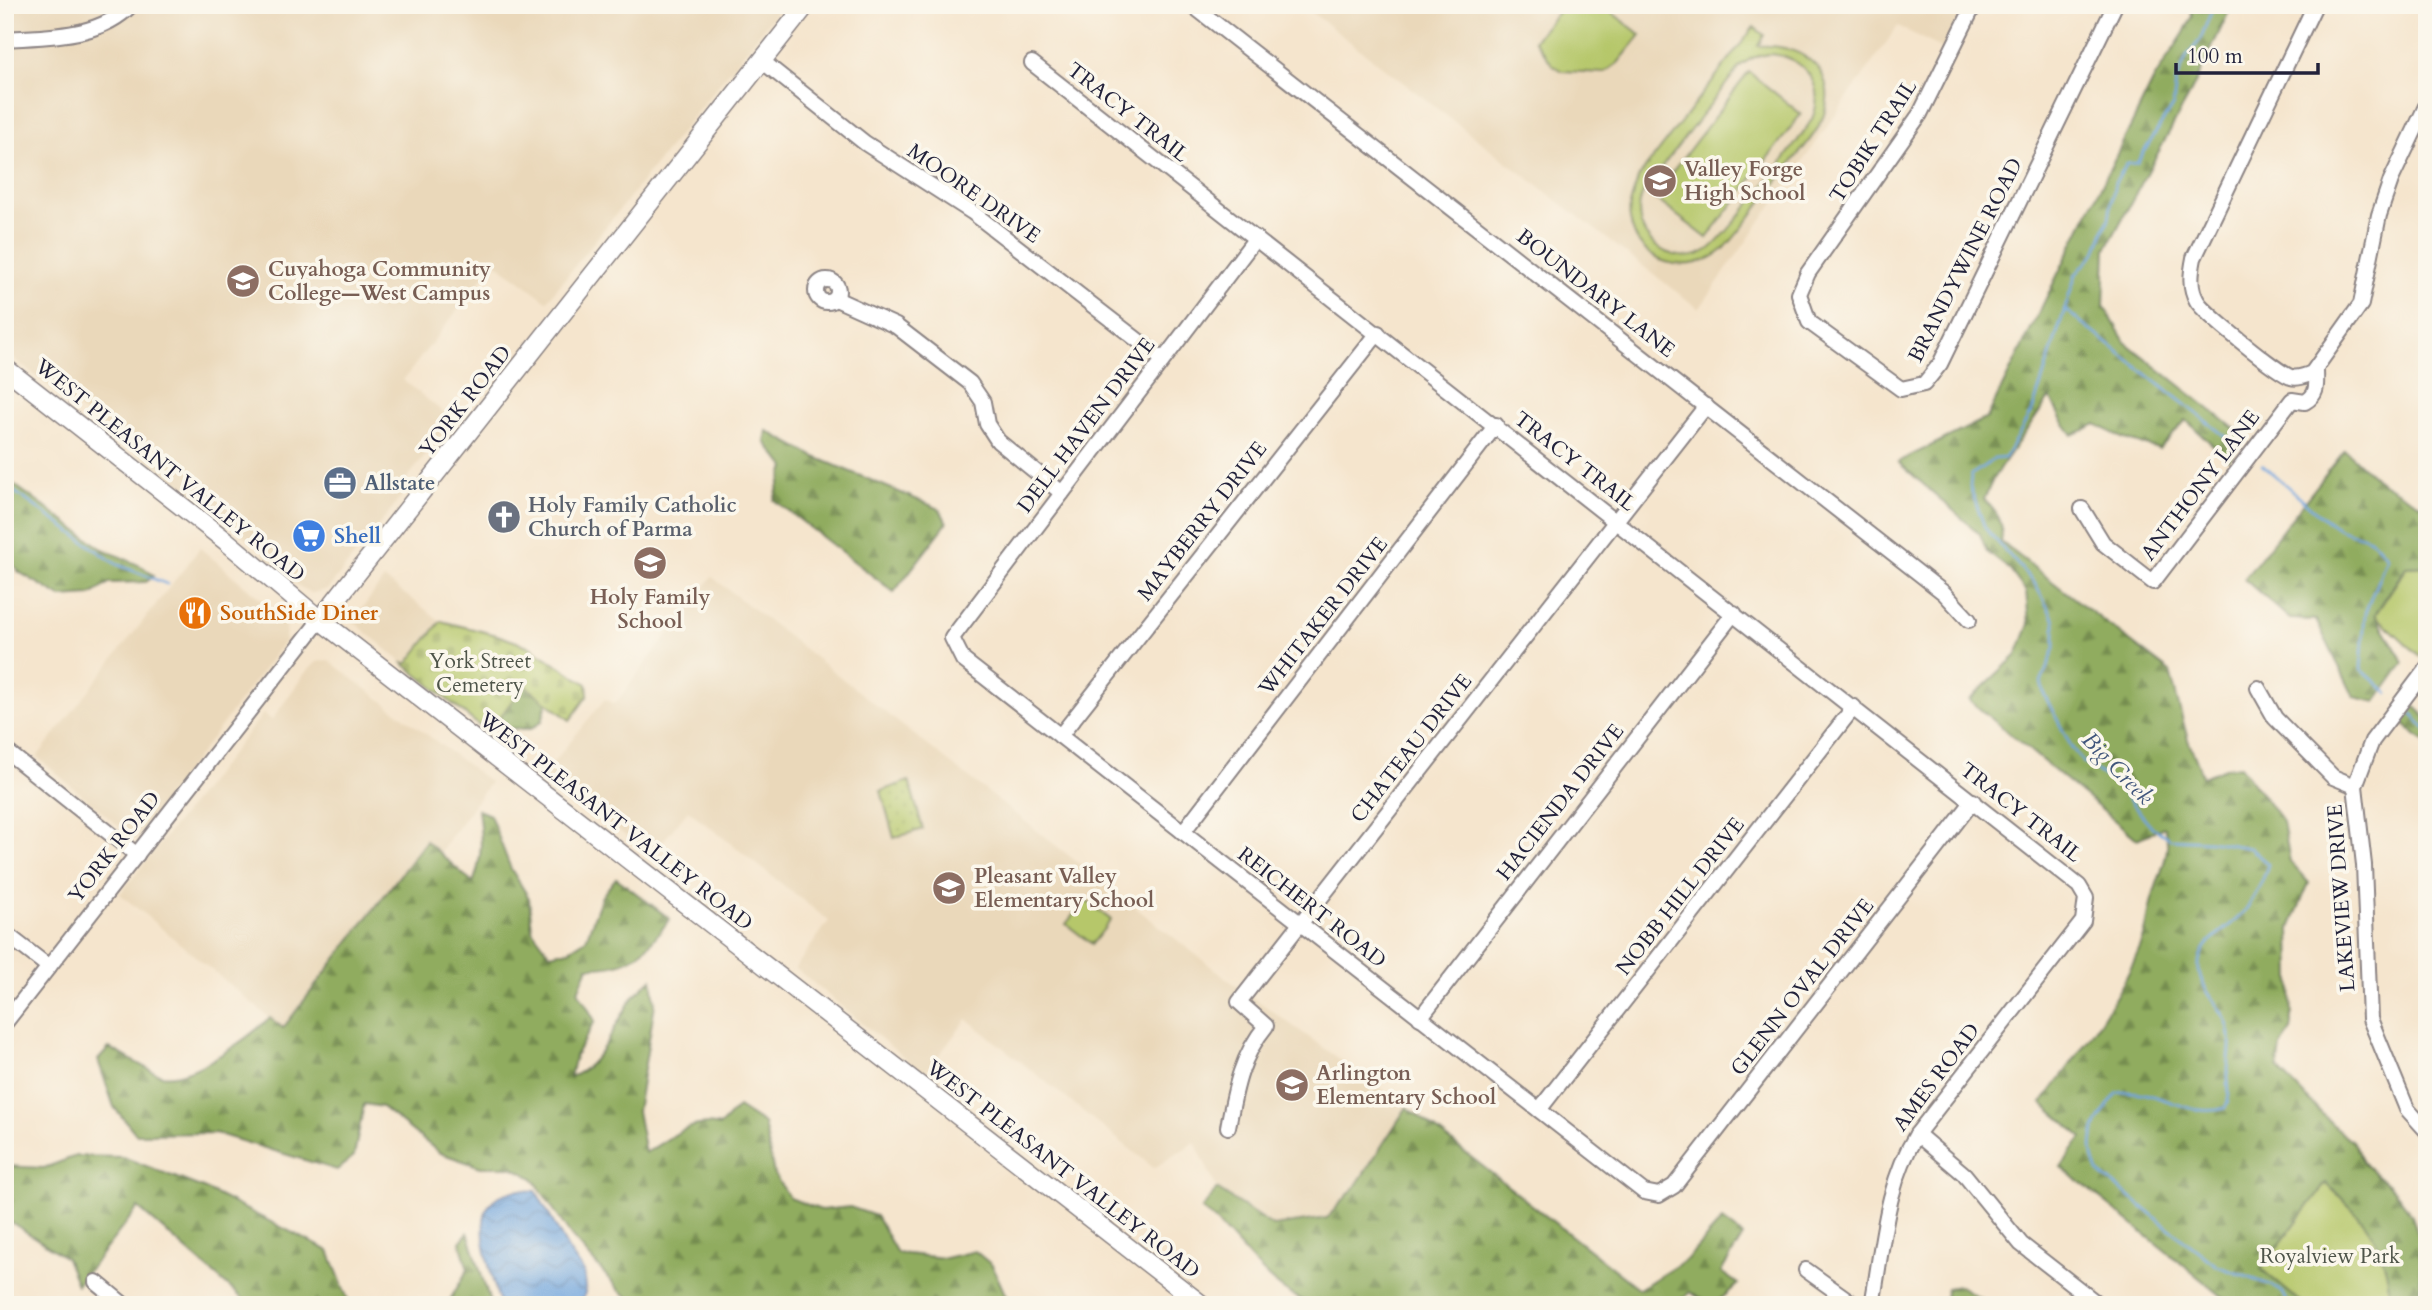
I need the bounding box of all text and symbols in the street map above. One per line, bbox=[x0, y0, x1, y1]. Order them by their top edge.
scale bar bbox=[2176, 32, 2318, 76]
text: 100 m bbox=[2187, 42, 2243, 71]
street label: TRACY TRAIL bbox=[1061, 56, 1195, 169]
street label: TOBIK TRAIL bbox=[1823, 74, 1924, 208]
street label: MOORE DRIVE bbox=[901, 137, 1046, 250]
street label: BRANDYWINE ROAD bbox=[1901, 153, 2030, 367]
place label: Valley Forge High School bbox=[1684, 155, 1805, 208]
school or university icon: Valley Forge High School bbox=[1641, 162, 1679, 200]
street label: BOUNDARY LANE bbox=[1510, 222, 1681, 365]
place label: Cuyahoga Community College—West Campus bbox=[268, 255, 491, 308]
school or university icon: Cuyahoga Community College—West Campus bbox=[224, 262, 262, 300]
street label: DELL HAVEN DRIVE bbox=[1011, 332, 1162, 519]
street label: YORK ROAD bbox=[413, 339, 518, 463]
street label: WEST PLEASANT VALLEY ROAD bbox=[28, 352, 311, 589]
street label: ANTHONY LANE bbox=[2134, 404, 2267, 567]
street label: TRACY TRAIL bbox=[1508, 405, 1642, 518]
street label: MAYBERRY DRIVE bbox=[1131, 435, 1274, 607]
office icon: Allstate bbox=[321, 464, 359, 502]
place label: Allstate bbox=[364, 469, 435, 498]
place label: Holy Family Catholic Church of Parma bbox=[528, 491, 737, 544]
church icon: Holy Family Catholic Church of Parma bbox=[485, 498, 523, 536]
supermarket icon: Shell bbox=[290, 517, 328, 555]
place label: Shell bbox=[334, 522, 381, 551]
street label: WHITAKER DRIVE bbox=[1252, 531, 1395, 703]
school or university icon: Holy Family School bbox=[631, 544, 669, 582]
place label: Holy Family School bbox=[590, 583, 710, 636]
restaurant icon: SouthSide Diner bbox=[176, 594, 214, 632]
place label: SouthSide Diner bbox=[220, 599, 379, 628]
park label: York Street Cemetery bbox=[429, 647, 531, 700]
street label: CHATEAU DRIVE bbox=[1344, 668, 1479, 829]
street label: WEST PLEASANT VALLEY ROAD bbox=[472, 705, 759, 937]
street label: HACIENDA DRIVE bbox=[1490, 718, 1631, 887]
water label: Big Creek bbox=[2075, 725, 2161, 812]
street label: TRACY TRAIL bbox=[1954, 756, 2088, 869]
street label: YORK ROAD bbox=[62, 785, 167, 909]
street label: LAKEVIEW DRIVE bbox=[2320, 803, 2363, 993]
street label: NOBB HILL DRIVE bbox=[1609, 811, 1751, 981]
street label: REICHERT ROAD bbox=[1231, 840, 1392, 975]
place label: Pleasant Valley Elementary School bbox=[974, 862, 1154, 915]
school or university icon: Pleasant Valley Elementary School bbox=[930, 869, 968, 907]
street label: GLENN OVAL DRIVE bbox=[1724, 893, 1881, 1082]
street label: AMES ROAD bbox=[1886, 1017, 1987, 1137]
street label: WEST PLEASANT VALLEY ROAD bbox=[919, 1053, 1206, 1285]
place label: Arlington Elementary School bbox=[1316, 1059, 1496, 1112]
school or university icon: Arlington Elementary School bbox=[1273, 1066, 1311, 1104]
park label: Royalview Park bbox=[2260, 1242, 2401, 1271]

